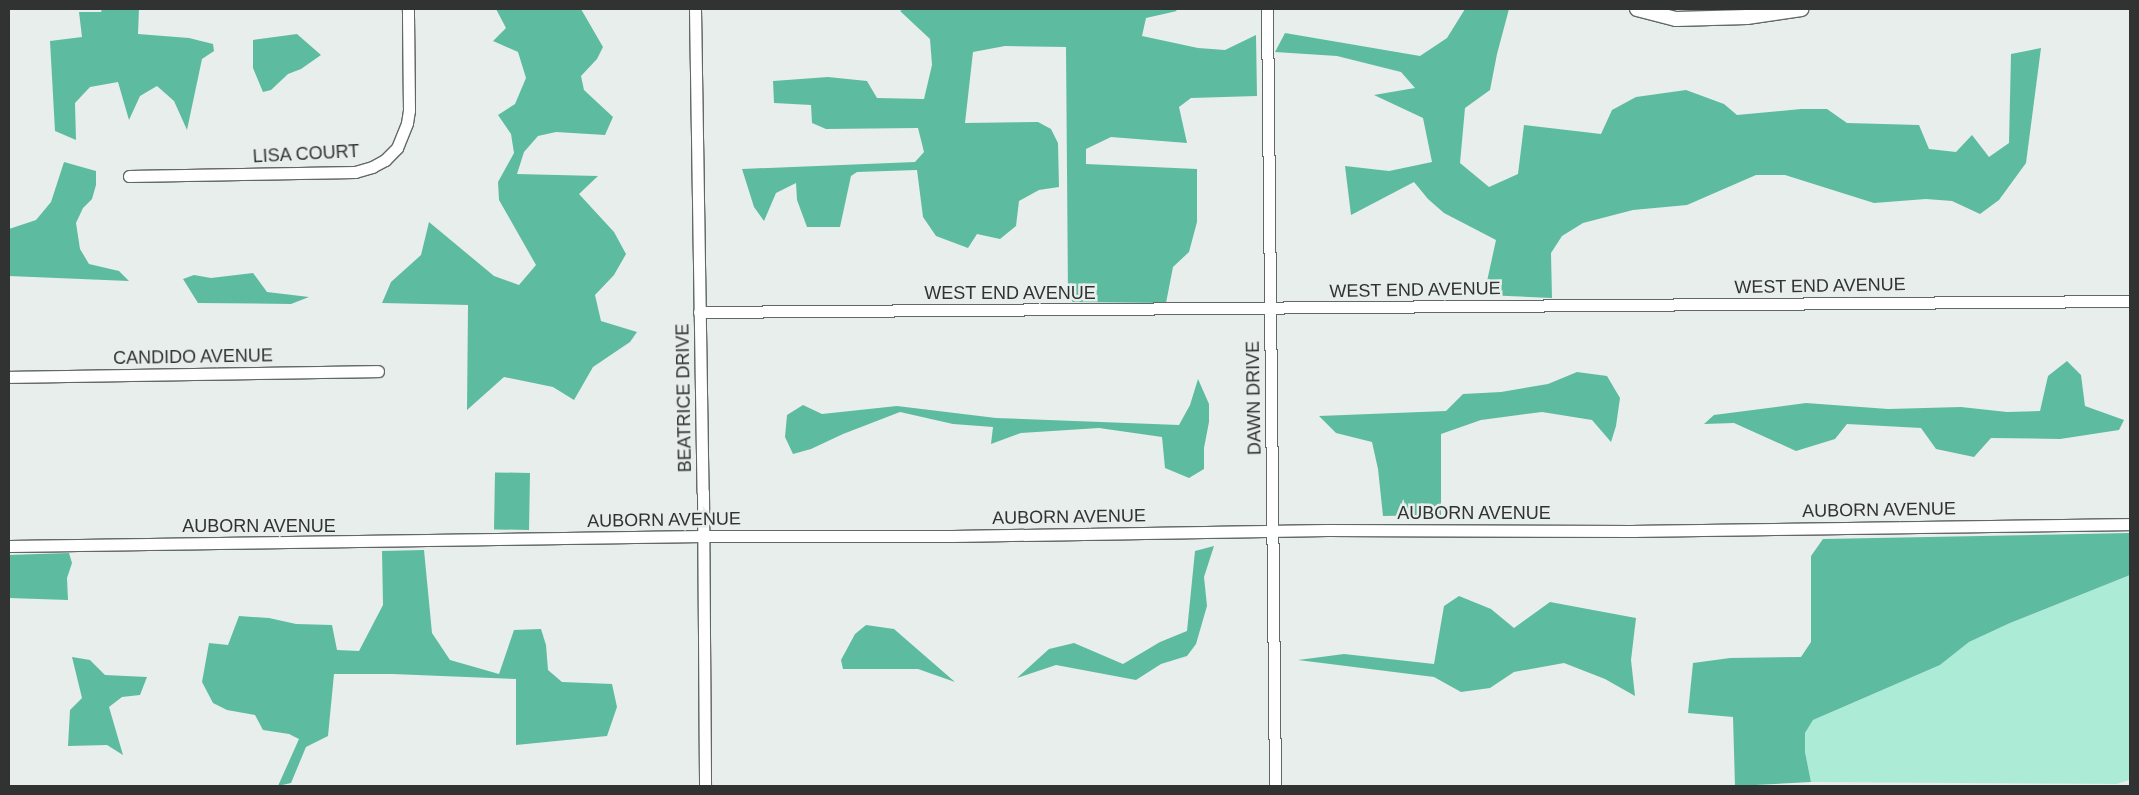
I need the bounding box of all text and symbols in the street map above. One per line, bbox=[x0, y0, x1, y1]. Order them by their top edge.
street label: LISA COURT bbox=[252, 140, 360, 168]
street label: WEST END AVENUE bbox=[1733, 274, 1907, 298]
street label: WEST END AVENUE bbox=[1328, 278, 1502, 302]
street label: WEST END AVENUE bbox=[924, 282, 1096, 304]
street label: BEATRICE DRIVE bbox=[672, 323, 696, 473]
street label: DAWN DRIVE bbox=[1242, 341, 1266, 455]
street label: CANDIDO AVENUE bbox=[112, 345, 274, 369]
street label: AUBORN AVENUE bbox=[1801, 498, 1957, 522]
street label: AUBORN AVENUE bbox=[1397, 502, 1551, 524]
street label: AUBORN AVENUE bbox=[991, 505, 1147, 529]
street label: AUBORN AVENUE bbox=[586, 508, 742, 532]
street label: AUBORN AVENUE bbox=[182, 515, 336, 537]

